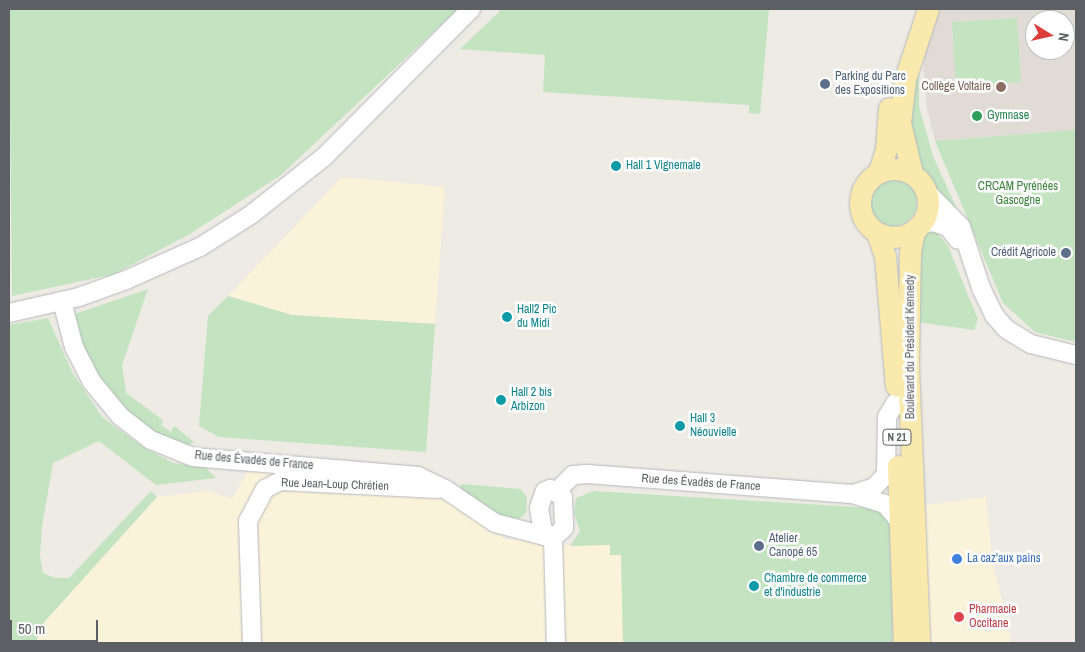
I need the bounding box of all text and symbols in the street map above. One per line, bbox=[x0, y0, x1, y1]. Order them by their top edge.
north arrow bbox=[1025, 10, 1075, 60]
text: N bbox=[1054, 32, 1073, 43]
place label: Parking du Parc des Expositions bbox=[835, 70, 906, 98]
marker: Parking du Parc des Expositions bbox=[819, 78, 831, 90]
place label: Collège Voltaire bbox=[922, 80, 991, 94]
marker: Collège Voltaire bbox=[995, 81, 1007, 93]
place label: Gymnase bbox=[987, 109, 1029, 123]
marker: Gymnase bbox=[971, 110, 983, 122]
place label: Hall 1 Vignemale bbox=[626, 159, 701, 173]
marker: Hall 1 Vignemale bbox=[610, 160, 622, 172]
park label: CRCAM Pyrénées Gascogne bbox=[978, 180, 1058, 208]
place label: Crédit Agricole bbox=[990, 246, 1056, 260]
marker: Crédit Agricole bbox=[1060, 247, 1072, 259]
street label: Boulevard du Président Kennedy bbox=[904, 275, 918, 419]
place label: Hall2 Pic du Midi bbox=[517, 303, 556, 331]
marker: Hall2 Pic du Midi bbox=[501, 311, 513, 323]
place label: Hall 2 bis Arbizon bbox=[511, 386, 552, 414]
marker: Hall 2 bis Arbizon bbox=[495, 394, 507, 406]
place label: Hall 3 Néouvielle bbox=[690, 412, 736, 440]
marker: Hall 3 Néouvielle bbox=[674, 420, 686, 432]
road number: N 21 bbox=[882, 428, 912, 446]
street label: Rue des Évadés de France bbox=[194, 449, 314, 473]
street label: Rue des Évadés de France bbox=[641, 472, 761, 494]
street label: Rue Jean-Loup Chrétien bbox=[281, 476, 389, 494]
place label: Atelier Canopé 65 bbox=[769, 532, 817, 560]
marker: Atelier Canopé 65 bbox=[753, 540, 765, 552]
place label: La caz'aux pains bbox=[967, 552, 1041, 566]
marker: La caz'aux pains bbox=[951, 553, 963, 565]
place label: Chambre de commerce et d'industrie bbox=[764, 572, 867, 600]
marker: Chambre de commerce et d'industrie bbox=[748, 580, 760, 592]
place label: Pharmacie Occitane bbox=[969, 603, 1017, 631]
scale bar bbox=[12, 610, 100, 642]
marker: Pharmacie Occitane bbox=[953, 611, 965, 623]
text: 50 m bbox=[18, 618, 45, 639]

